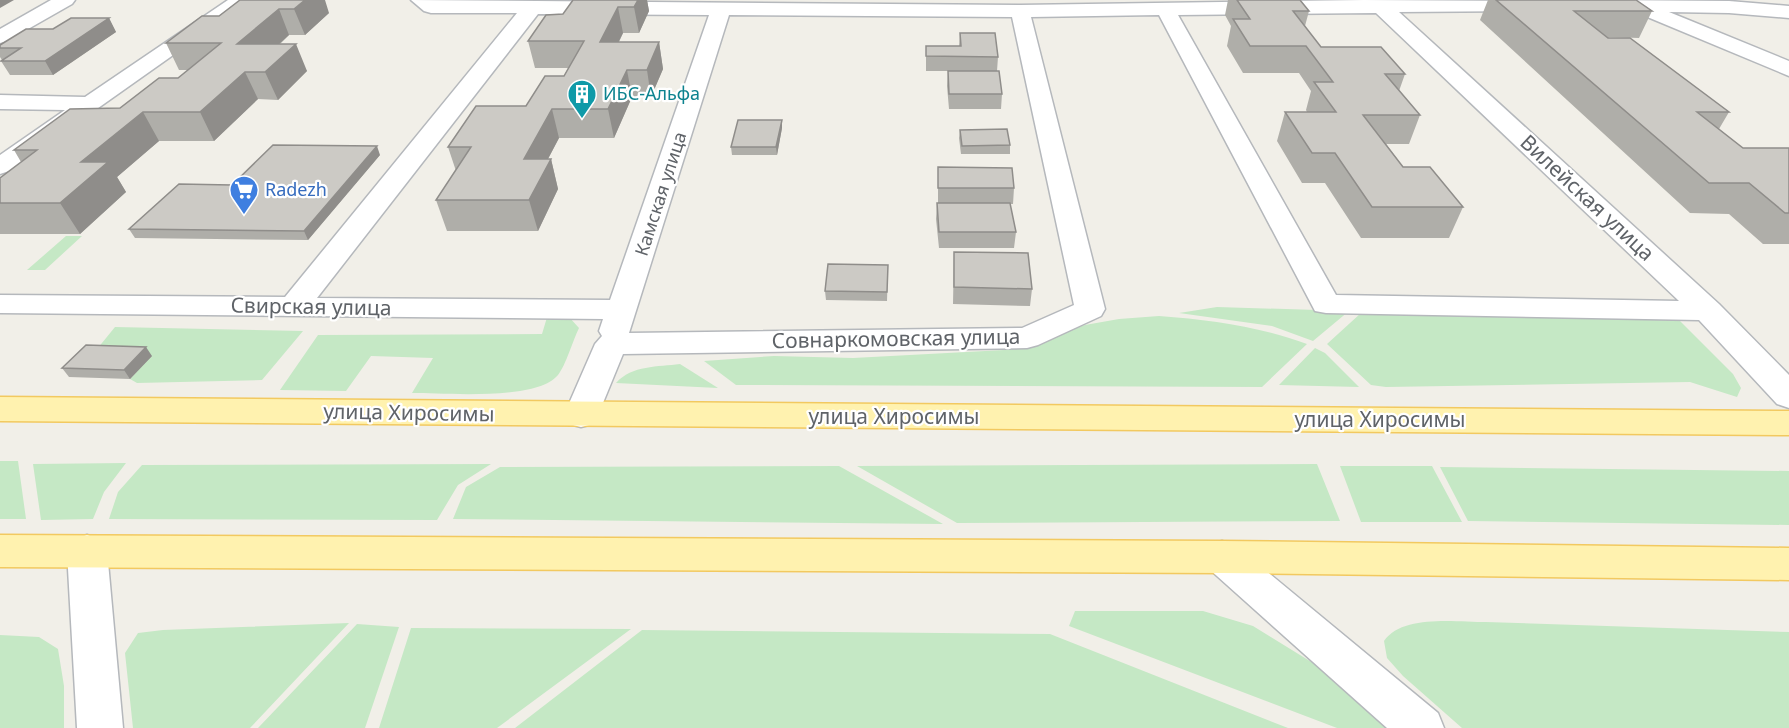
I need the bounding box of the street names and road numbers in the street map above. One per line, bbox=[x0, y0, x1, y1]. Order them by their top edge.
street label: Вилейская улица bbox=[1515, 128, 1661, 267]
street label: Камская улица bbox=[629, 129, 691, 259]
street label: Свирская улица bbox=[230, 291, 392, 321]
street label: Совнаркомовская улица bbox=[771, 322, 1021, 354]
street label: улица Хиросимы bbox=[323, 397, 495, 427]
street label: улица Хиросимы bbox=[808, 402, 980, 430]
street label: улица Хиросимы bbox=[1294, 405, 1466, 433]

